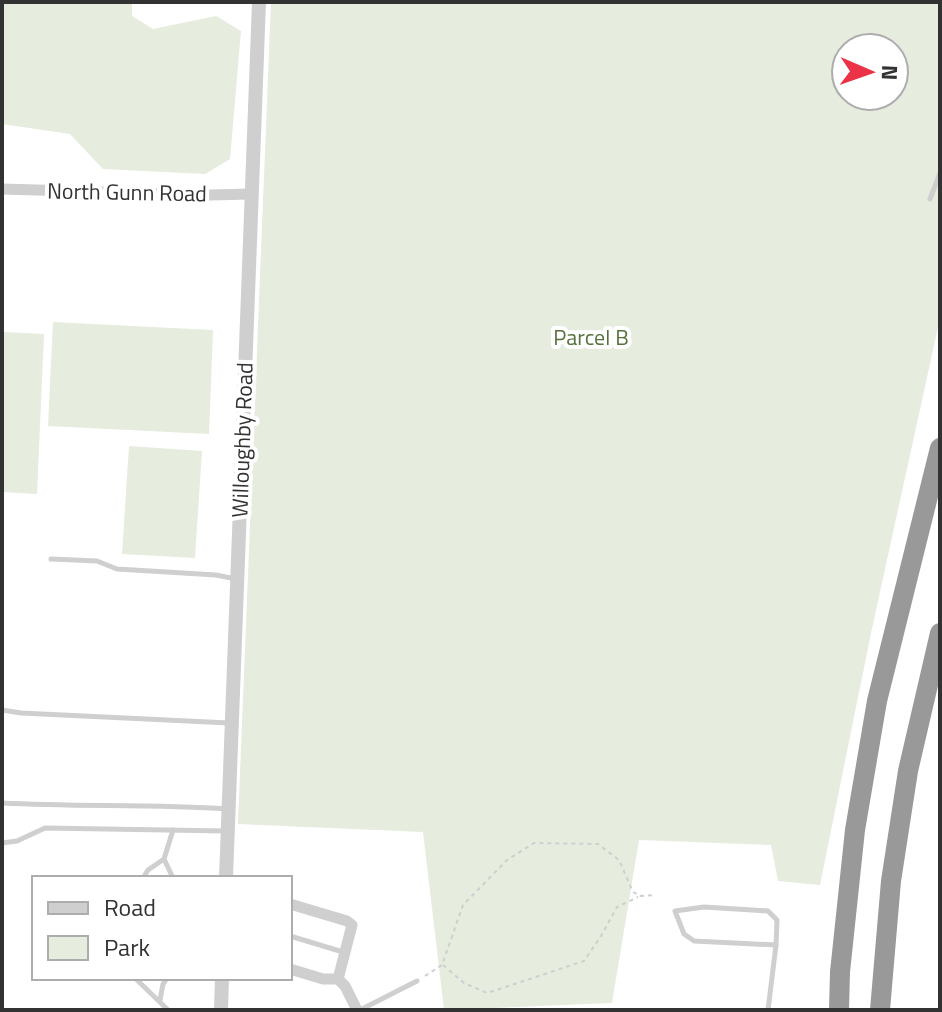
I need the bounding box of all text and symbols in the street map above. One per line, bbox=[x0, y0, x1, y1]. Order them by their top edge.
north arrow bbox=[830, 32, 910, 112]
text: N bbox=[873, 64, 907, 81]
street label: North Gunn Road bbox=[47, 174, 207, 210]
park label: Parcel B bbox=[553, 320, 629, 354]
street label: Willoughby Road bbox=[222, 362, 262, 518]
legend bbox=[32, 876, 292, 980]
text: Road bbox=[104, 889, 156, 925]
text: Park bbox=[104, 929, 150, 965]

